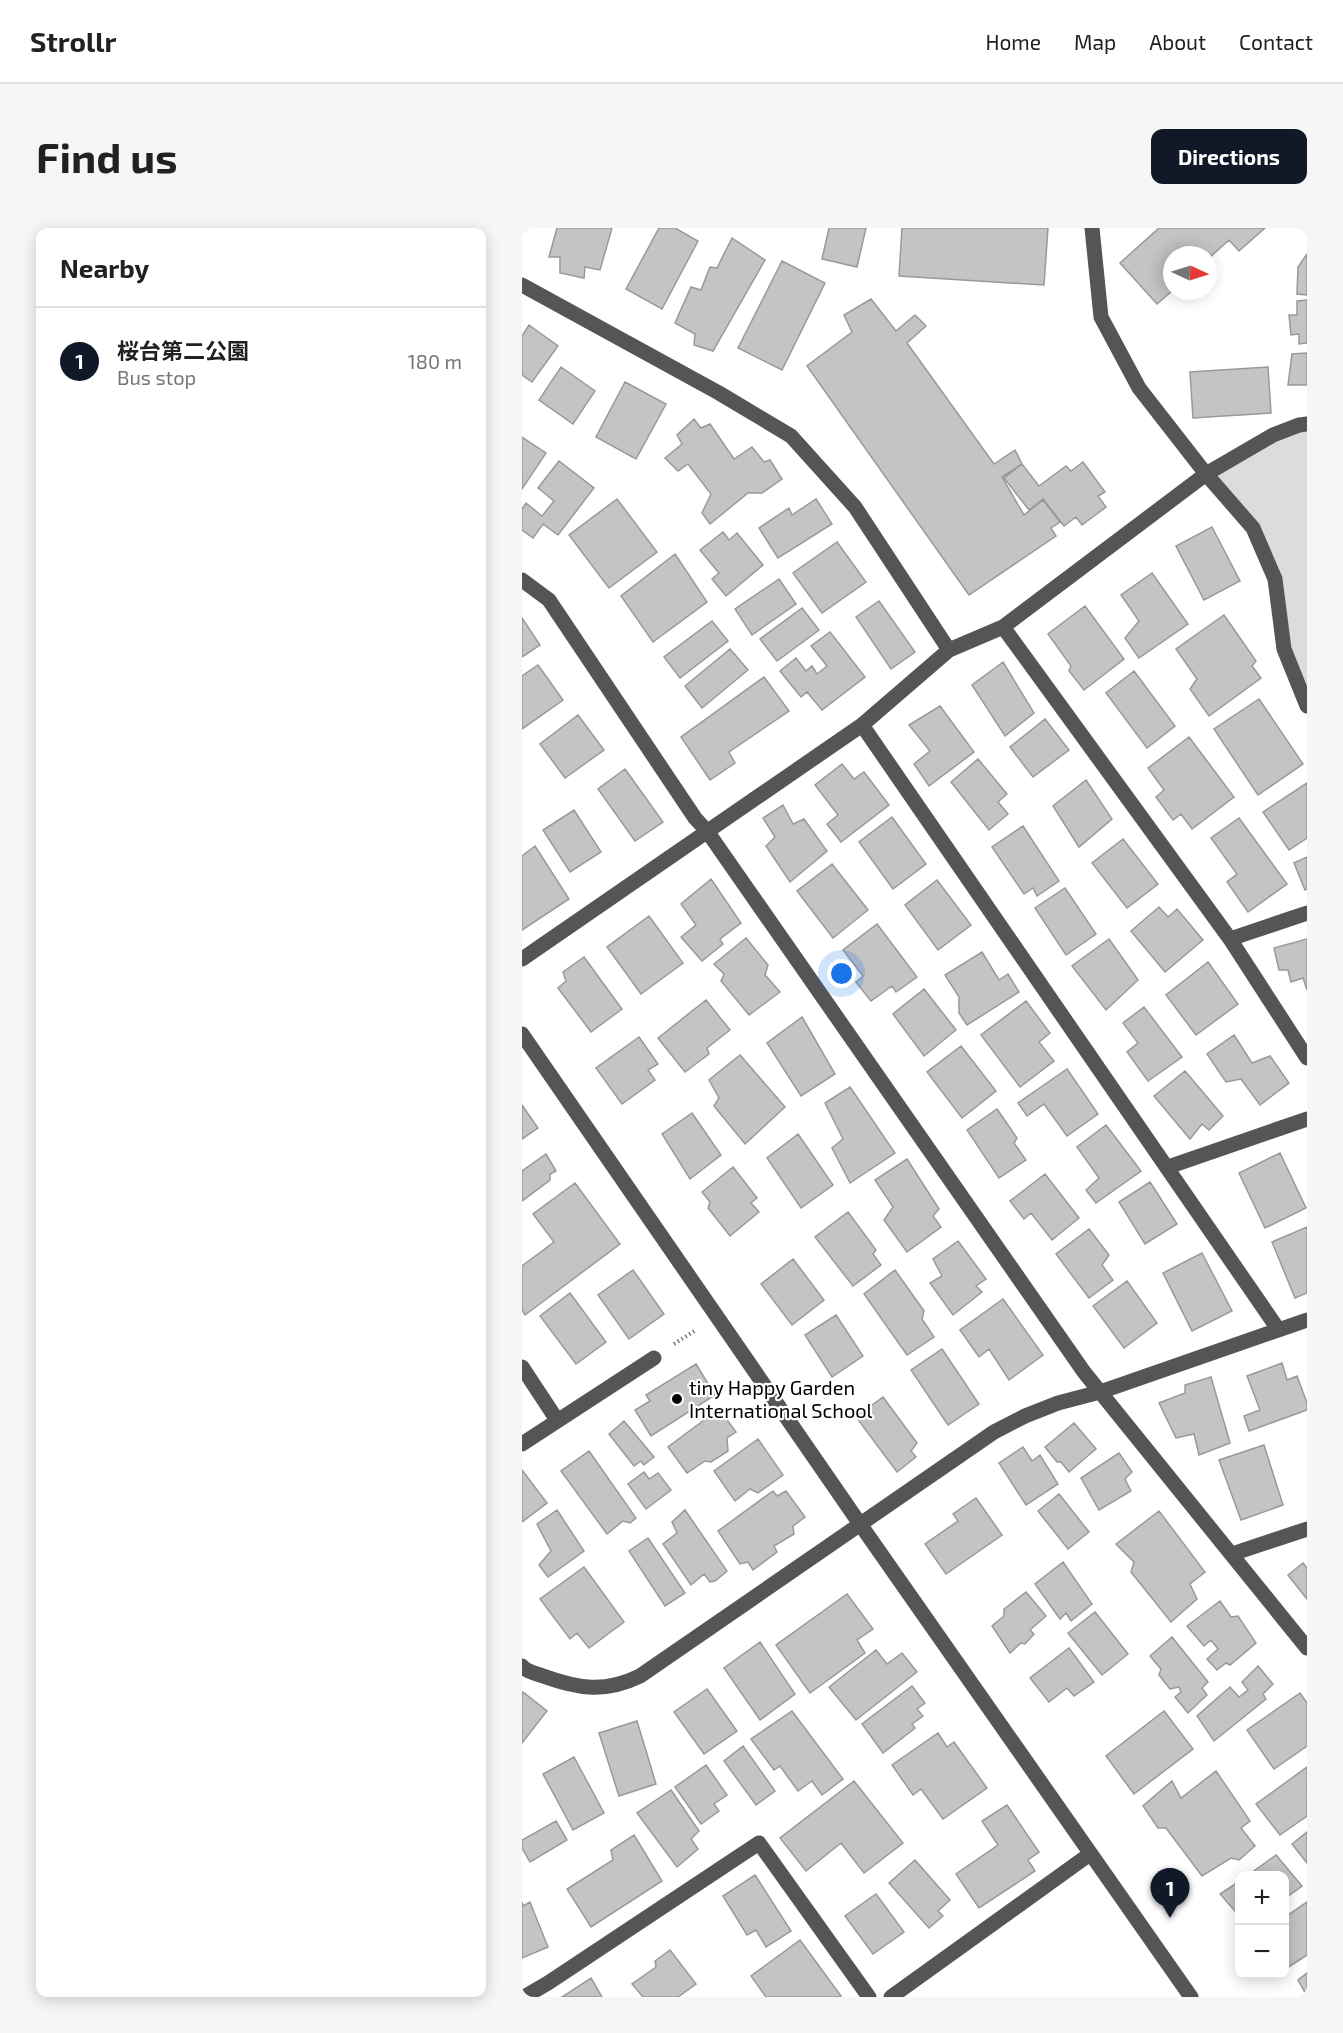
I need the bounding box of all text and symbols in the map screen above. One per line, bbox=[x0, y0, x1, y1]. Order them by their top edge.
text: Strollr bbox=[30, 24, 116, 58]
text: Home bbox=[985, 29, 1041, 54]
text: Map bbox=[1074, 29, 1116, 54]
text: About bbox=[1149, 29, 1206, 54]
text: Contact bbox=[1239, 29, 1313, 54]
button: Directions bbox=[1151, 129, 1307, 184]
text: Find us bbox=[36, 131, 178, 181]
north arrow bbox=[1163, 246, 1217, 300]
text: Nearby bbox=[60, 252, 149, 283]
text: 桜台第二公園 bbox=[117, 337, 249, 363]
text: 1 bbox=[75, 349, 84, 373]
text: 180 m bbox=[408, 349, 462, 373]
text: Bus stop bbox=[117, 365, 196, 389]
your location bbox=[827, 959, 856, 988]
place label: tiny Happy Garden International School bbox=[689, 1375, 873, 1422]
marker: tiny Happy Garden International School bbox=[670, 1392, 684, 1406]
pin: 1 bbox=[1150, 1868, 1190, 1918]
map controls bbox=[1235, 1871, 1289, 1979]
button: + bbox=[1235, 1871, 1289, 1925]
button: − bbox=[1235, 1925, 1289, 1979]

